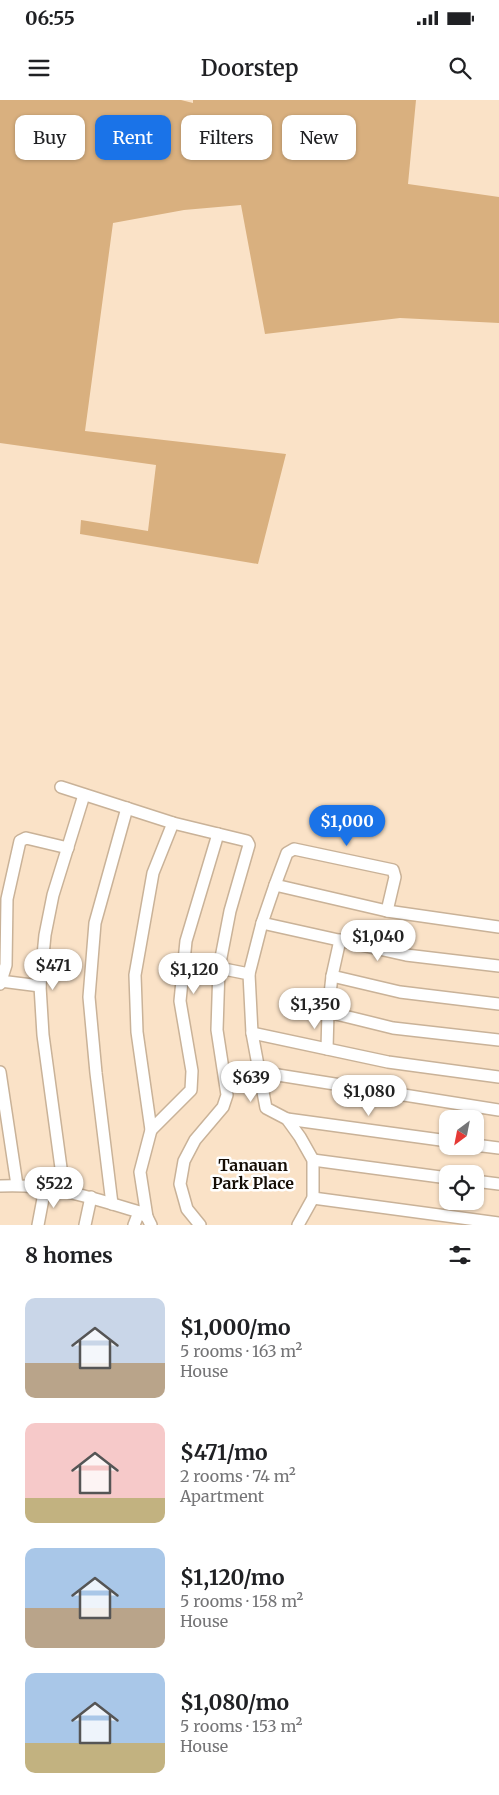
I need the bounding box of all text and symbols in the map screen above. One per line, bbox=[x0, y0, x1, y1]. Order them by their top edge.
text: 06:55 bbox=[25, 6, 75, 30]
icon: menu bbox=[25, 54, 53, 82]
text: Doorstep bbox=[201, 54, 298, 82]
icon: search bbox=[446, 54, 474, 82]
chip: Buy bbox=[15, 115, 85, 160]
chip: Rent bbox=[95, 115, 171, 160]
chip: Filters bbox=[181, 115, 272, 160]
chip: New bbox=[282, 115, 356, 160]
pin: $1,000 bbox=[306, 804, 388, 847]
text: $1,000 bbox=[320, 811, 374, 831]
pin: $1,040 bbox=[337, 920, 419, 962]
text: $1,040 bbox=[352, 926, 404, 946]
pin: $471 bbox=[23, 948, 83, 991]
pin: $1,120 bbox=[153, 952, 235, 995]
text: $471 bbox=[35, 955, 71, 975]
text: $1,120 bbox=[169, 959, 219, 979]
pin: $1,350 bbox=[274, 988, 356, 1030]
text: $1,350 bbox=[290, 994, 340, 1014]
pin: $639 bbox=[221, 1060, 281, 1103]
text: $639 bbox=[232, 1067, 270, 1087]
pin: $1,080 bbox=[328, 1074, 410, 1117]
text: $1,080 bbox=[343, 1081, 395, 1101]
north arrow bbox=[439, 1110, 484, 1155]
map controls bbox=[439, 1110, 484, 1210]
district label: Tanauan Park Place bbox=[212, 1155, 294, 1193]
button: locate bbox=[439, 1165, 484, 1210]
pin: $522 bbox=[24, 1166, 84, 1209]
text: $522 bbox=[35, 1173, 73, 1193]
icon: filters bbox=[446, 1241, 474, 1269]
text: 8 homes bbox=[25, 1242, 113, 1269]
text: $1,000/mo bbox=[180, 1314, 290, 1341]
icon: home bbox=[65, 1318, 125, 1378]
text: 5 rooms · 163 m² bbox=[180, 1341, 302, 1361]
text: House bbox=[180, 1361, 228, 1381]
text: $471/mo bbox=[180, 1439, 268, 1466]
icon: home bbox=[65, 1443, 125, 1503]
text: 2 rooms · 74 m² bbox=[180, 1466, 296, 1486]
text: Apartment bbox=[180, 1486, 264, 1506]
text: $1,120/mo bbox=[180, 1564, 284, 1591]
icon: home bbox=[65, 1568, 125, 1628]
text: 5 rooms · 158 m² bbox=[180, 1591, 303, 1611]
text: House bbox=[180, 1611, 228, 1631]
text: $1,080/mo bbox=[180, 1689, 289, 1716]
icon: home bbox=[65, 1693, 125, 1753]
text: 5 rooms · 153 m² bbox=[180, 1716, 302, 1736]
text: House bbox=[180, 1736, 228, 1756]

